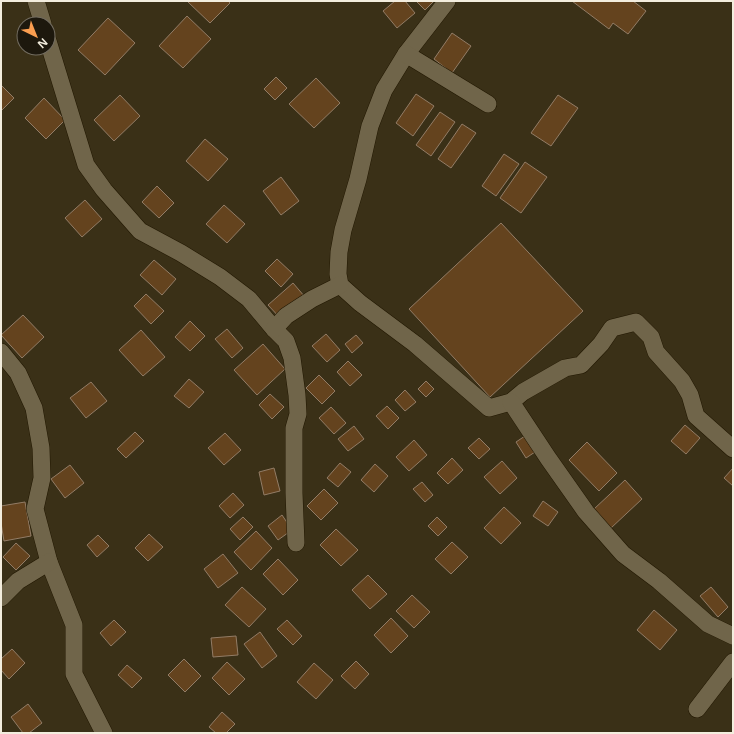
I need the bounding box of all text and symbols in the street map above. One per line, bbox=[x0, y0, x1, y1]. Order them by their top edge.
north arrow bbox=[16, 16, 56, 56]
text: N bbox=[35, 35, 52, 52]

